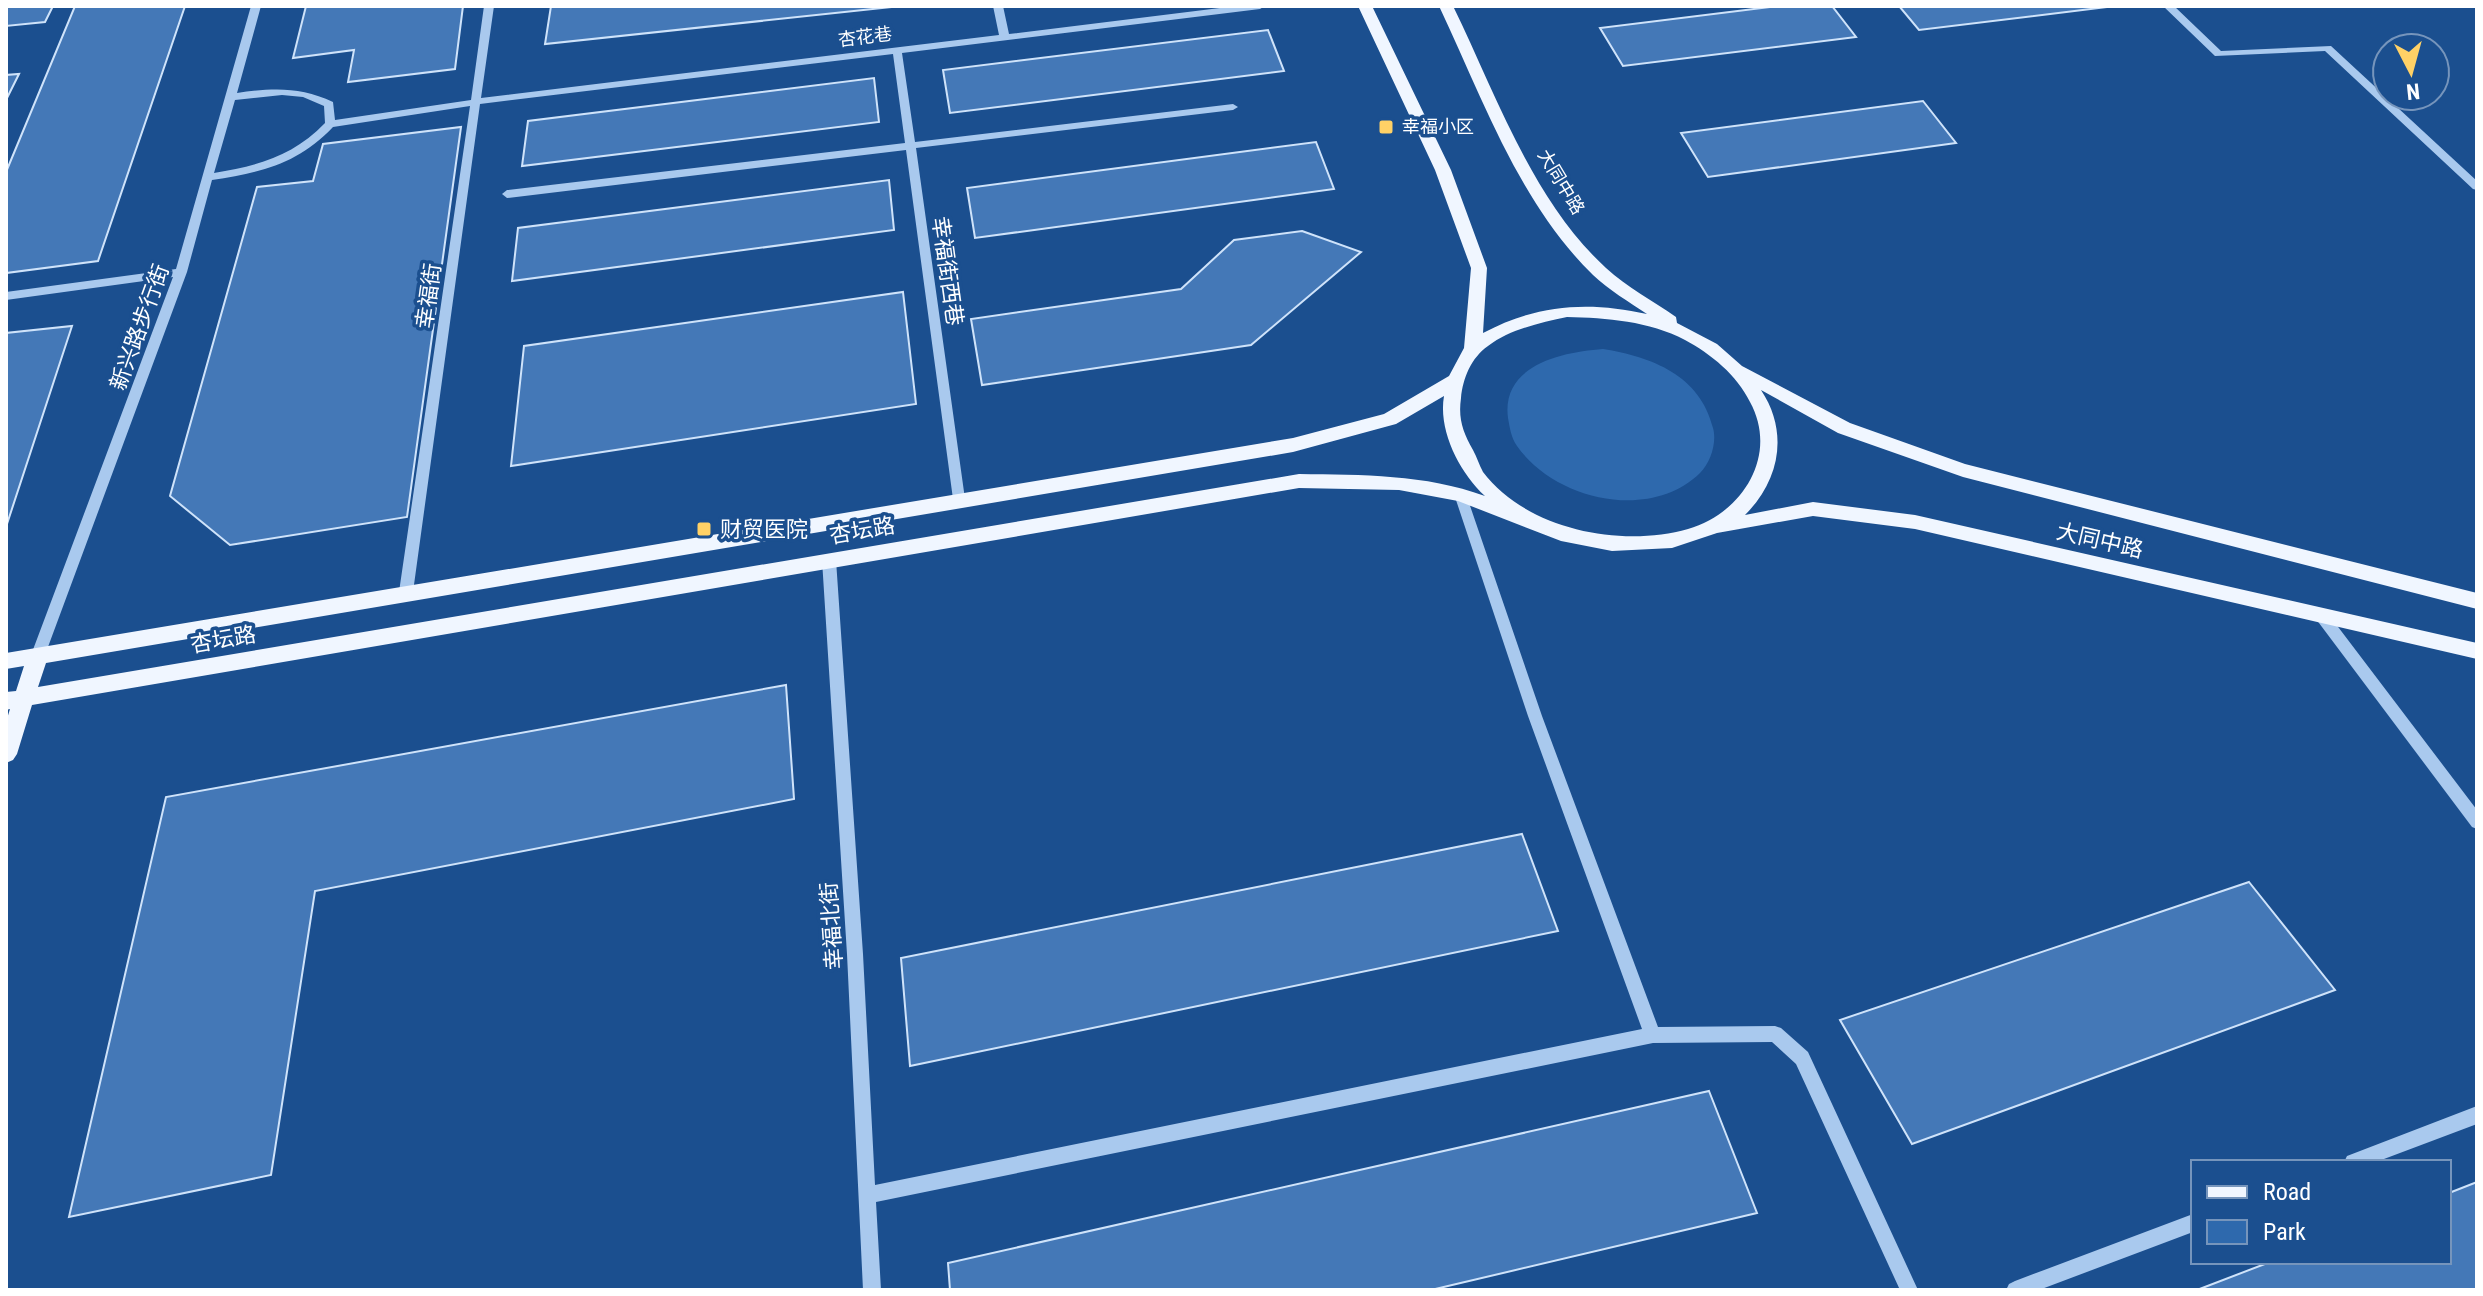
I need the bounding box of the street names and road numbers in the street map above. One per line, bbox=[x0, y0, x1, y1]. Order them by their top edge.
street label: 杏花巷 bbox=[837, 23, 893, 50]
street label: 大同中路 bbox=[1534, 145, 1589, 218]
street label: 幸福街西巷 bbox=[927, 215, 968, 327]
street label: 新兴路步行街 bbox=[105, 261, 174, 393]
street label: 幸福街 bbox=[412, 262, 445, 330]
street label: 杏坛路 bbox=[827, 512, 897, 549]
street label: 大同中路 bbox=[2054, 518, 2146, 563]
street label: 杏坛路 bbox=[188, 621, 258, 658]
street label: 幸福北街 bbox=[816, 881, 847, 971]

